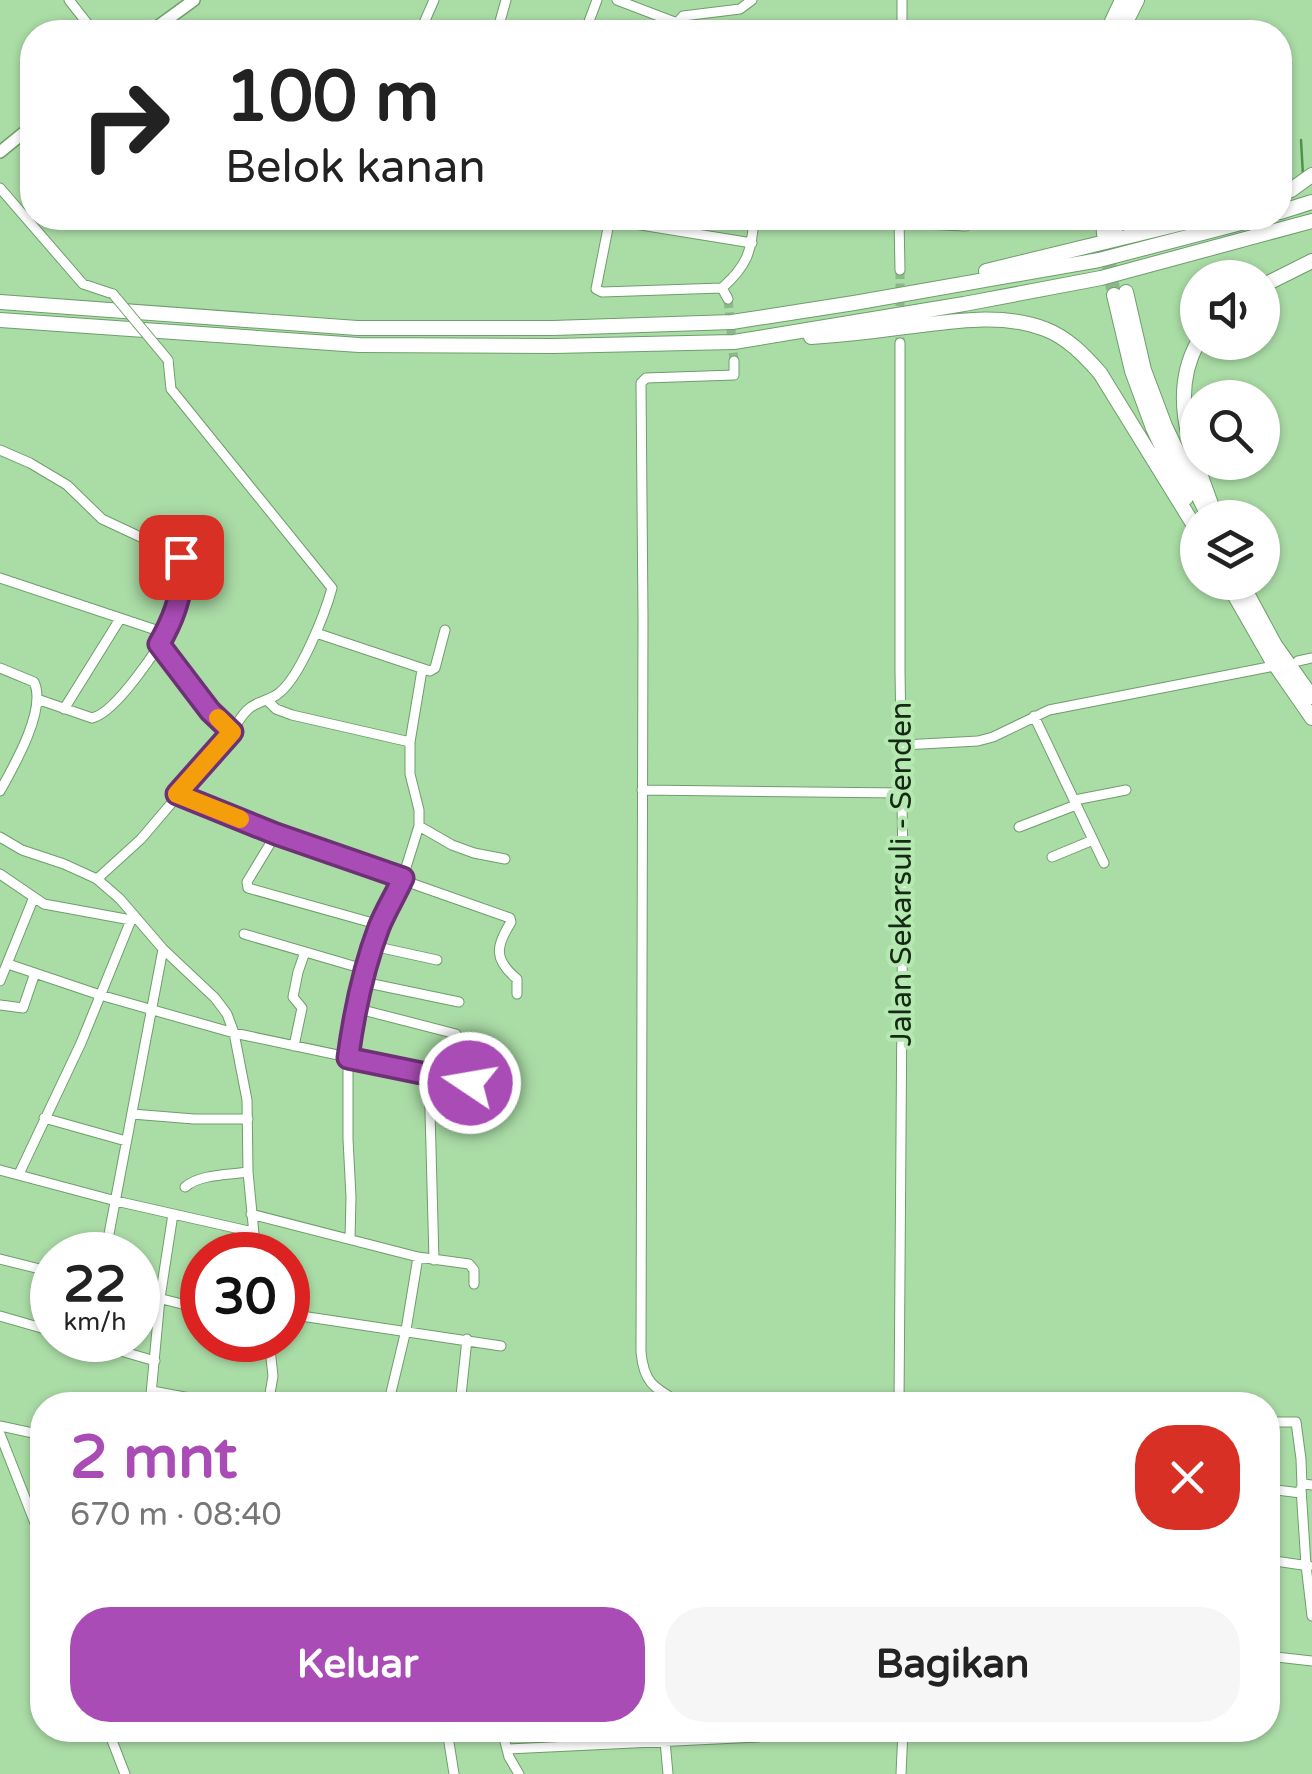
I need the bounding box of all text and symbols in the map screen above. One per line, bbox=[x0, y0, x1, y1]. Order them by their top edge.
text: 100 m bbox=[225, 56, 439, 140]
icon: right bbox=[60, 60, 190, 190]
text: Belok kanan bbox=[225, 141, 486, 195]
map controls bbox=[1180, 260, 1280, 600]
button: sound bbox=[1180, 260, 1280, 360]
button: search bbox=[1180, 380, 1280, 480]
button: layers bbox=[1180, 500, 1280, 600]
pin bbox=[139, 515, 224, 600]
icon: arrive bbox=[154, 530, 209, 585]
street label: Jalan Sekarsuli - Senden bbox=[883, 702, 920, 1046]
position arrow bbox=[418, 1031, 522, 1135]
speed limit sign: 30 bbox=[180, 1232, 310, 1362]
text: 22 bbox=[64, 1255, 126, 1315]
text: km/h bbox=[64, 1307, 126, 1337]
text: 2 mnt bbox=[70, 1422, 237, 1494]
button: close bbox=[1135, 1425, 1240, 1530]
text: 670 m · 08:40 bbox=[70, 1496, 282, 1534]
button: Keluar bbox=[70, 1607, 645, 1722]
button: Bagikan bbox=[665, 1607, 1240, 1722]

